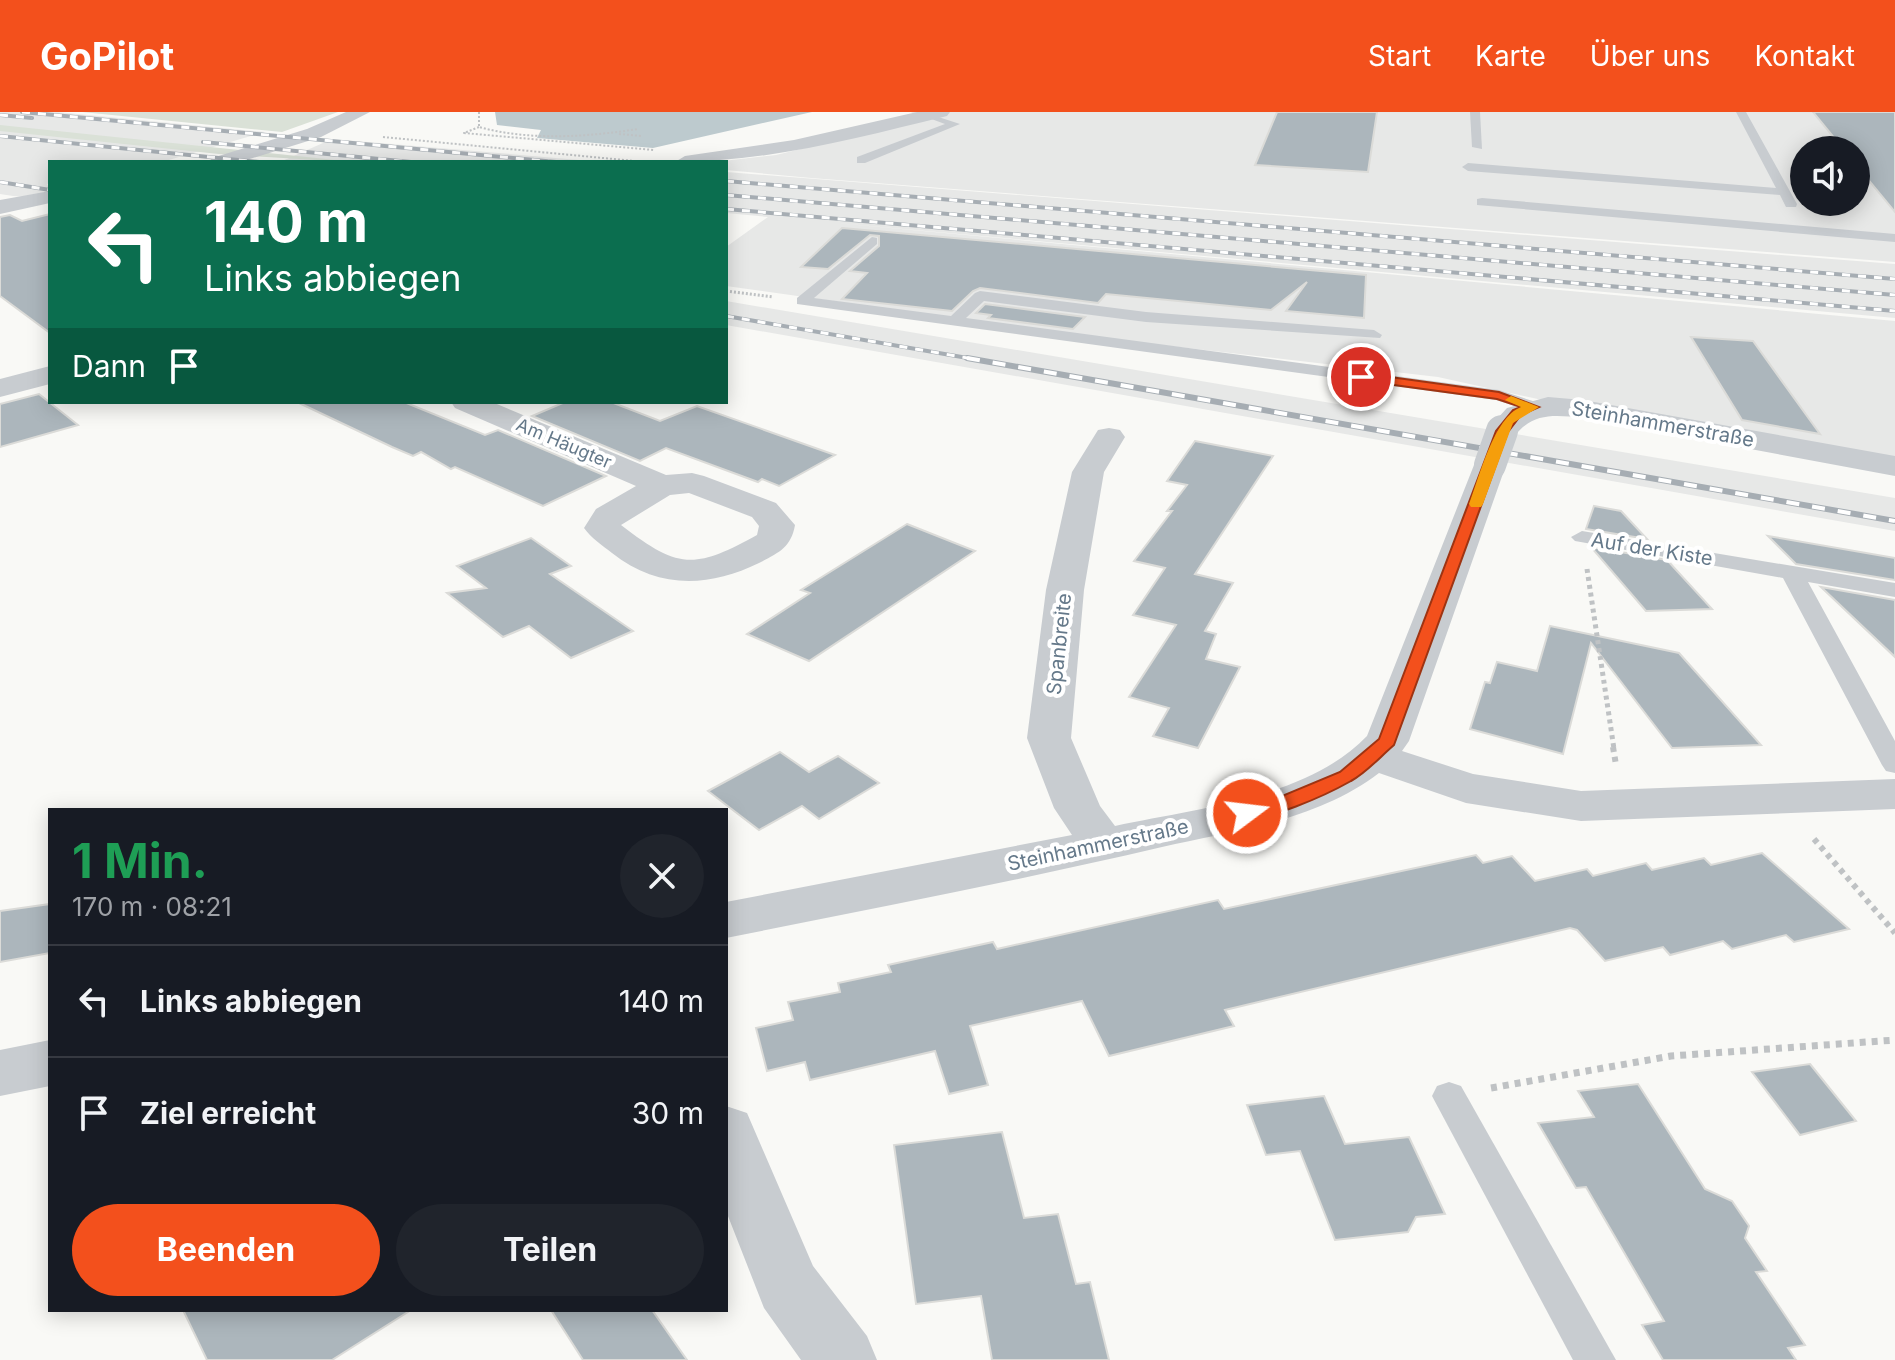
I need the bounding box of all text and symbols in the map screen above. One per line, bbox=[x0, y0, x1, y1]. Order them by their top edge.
text: GoPilot bbox=[40, 33, 174, 79]
text: Start bbox=[1368, 39, 1431, 73]
text: Karte bbox=[1475, 39, 1546, 73]
text: Über uns bbox=[1590, 39, 1710, 73]
text: Kontakt bbox=[1754, 39, 1855, 73]
map controls bbox=[1790, 136, 1870, 216]
button: sound bbox=[1790, 136, 1870, 216]
text: 140 m bbox=[204, 188, 368, 256]
icon: left bbox=[72, 192, 176, 296]
text: Links abbiegen bbox=[204, 256, 462, 300]
pin bbox=[1327, 343, 1395, 411]
icon: arrive bbox=[162, 344, 206, 388]
text: Dann bbox=[72, 348, 146, 384]
icon: arrive bbox=[1339, 355, 1383, 399]
street label: Steinhammerstraße bbox=[1570, 396, 1756, 452]
street label: Am Häugter bbox=[513, 414, 615, 473]
street label: Auf der Kiste bbox=[1589, 528, 1715, 570]
street label: Spanbreite bbox=[1042, 592, 1076, 696]
position arrow bbox=[1205, 771, 1289, 855]
street label: Steinhammerstraße bbox=[1005, 814, 1191, 876]
text: 1 Min. bbox=[72, 831, 208, 890]
button: close bbox=[620, 834, 704, 918]
text: 170 m · 08:21 bbox=[72, 891, 232, 922]
icon: left bbox=[72, 979, 116, 1023]
text: Links abbiegen bbox=[140, 983, 362, 1019]
text: 140 m bbox=[619, 983, 704, 1019]
icon: arrive bbox=[72, 1091, 116, 1135]
text: Ziel erreicht bbox=[140, 1095, 316, 1131]
text: 30 m bbox=[632, 1095, 704, 1131]
button: Beenden bbox=[72, 1204, 380, 1296]
button: Teilen bbox=[396, 1204, 704, 1296]

